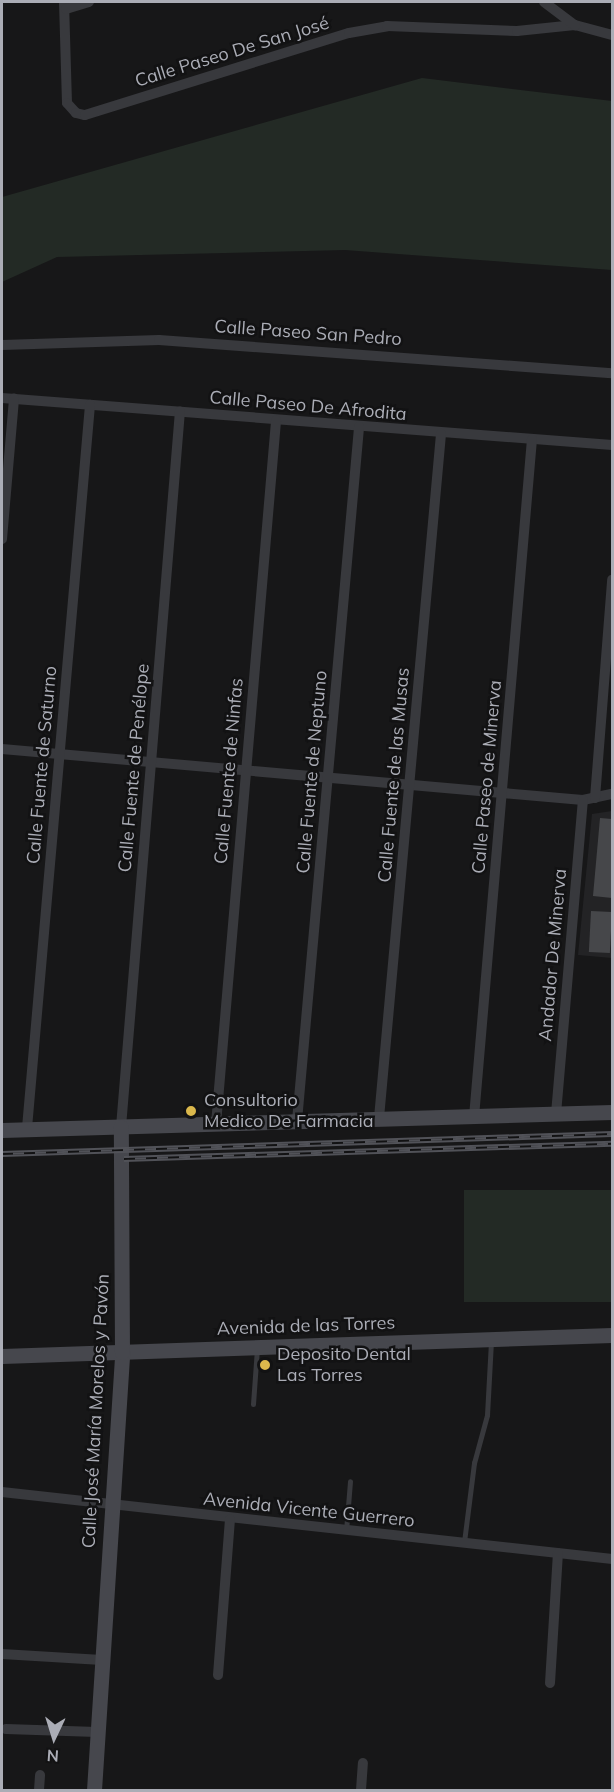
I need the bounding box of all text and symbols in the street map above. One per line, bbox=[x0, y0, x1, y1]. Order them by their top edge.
street label: Calle Paseo De San José bbox=[132, 12, 332, 92]
street label: Calle Paseo San Pedro bbox=[214, 316, 402, 350]
street label: Calle Paseo De Afrodita bbox=[209, 387, 407, 425]
street label: Calle Fuente de Penélope bbox=[114, 663, 154, 873]
street label: Calle Fuente de Saturno bbox=[23, 665, 61, 865]
street label: Calle Fuente de las Musas bbox=[374, 667, 414, 883]
street label: Calle Fuente de Neptuno bbox=[292, 669, 332, 875]
street label: Calle Fuente de Ninfas bbox=[210, 677, 248, 865]
street label: Calle Paseo de Minerva bbox=[468, 679, 506, 875]
street label: Andador De Minerva bbox=[535, 868, 571, 1042]
place label: Consultorio Medico De Farmacia bbox=[204, 1090, 374, 1132]
marker: Consultorio Medico De Farmacia bbox=[182, 1102, 200, 1120]
street label: Calle José María Morelos y Pavón bbox=[78, 1273, 114, 1549]
street label: Avenida de las Torres bbox=[216, 1312, 396, 1340]
place label: Deposito Dental Las Torres bbox=[277, 1344, 411, 1386]
marker: Deposito Dental Las Torres bbox=[258, 1358, 272, 1372]
street label: Avenida Vicente Guerrero bbox=[202, 1488, 416, 1532]
north arrow bbox=[24, 1708, 84, 1768]
text: N bbox=[46, 1746, 59, 1766]

